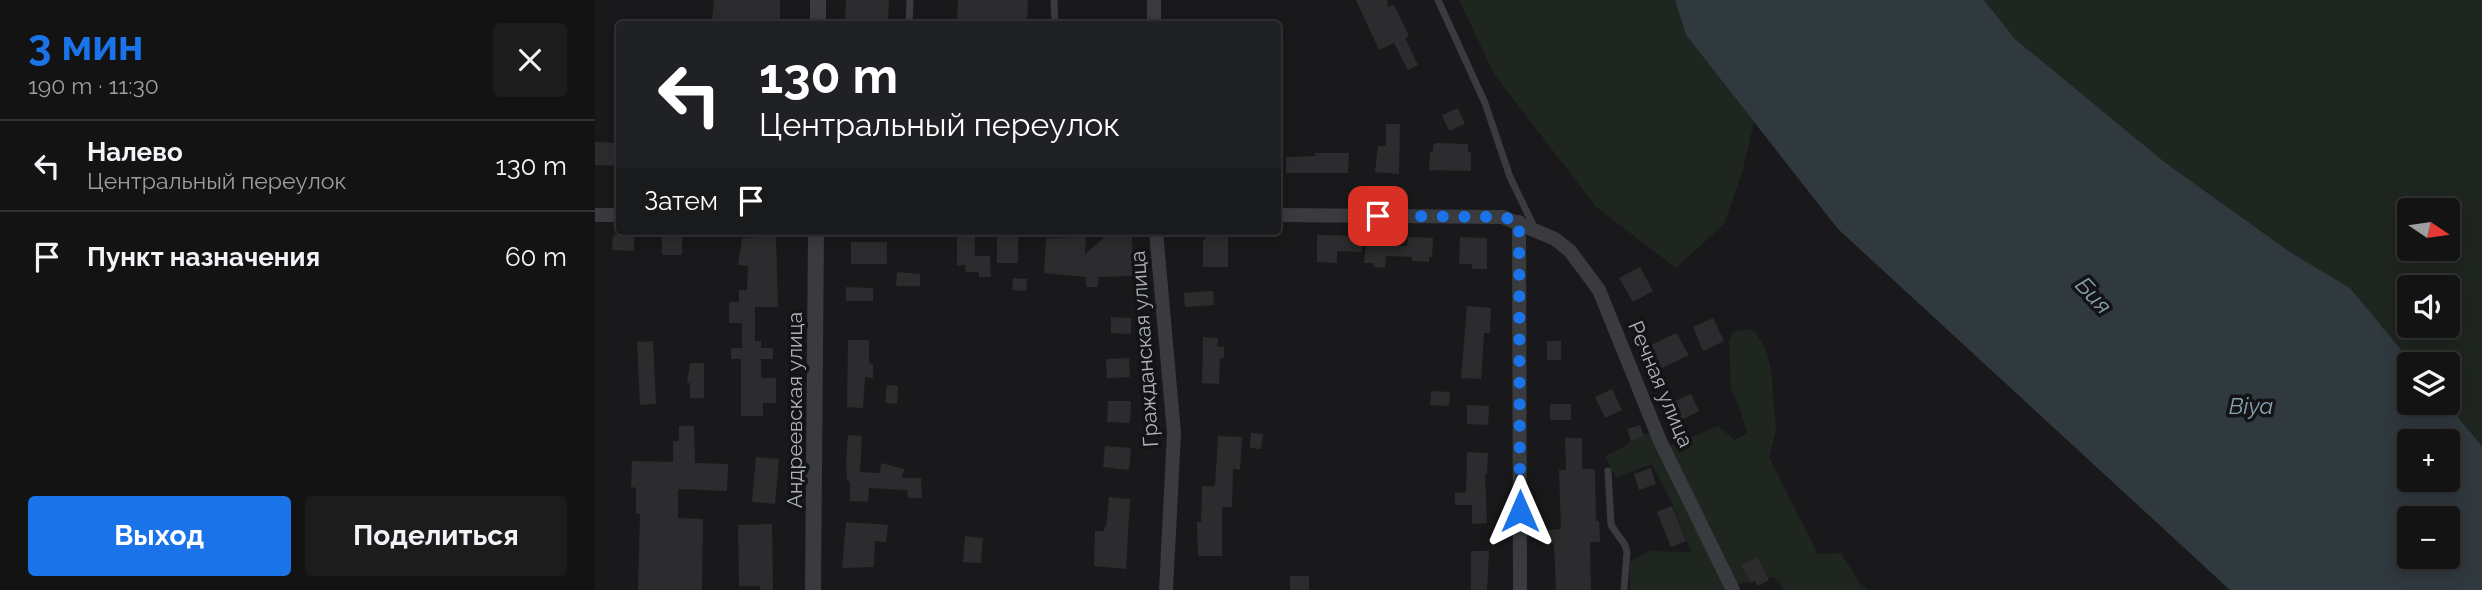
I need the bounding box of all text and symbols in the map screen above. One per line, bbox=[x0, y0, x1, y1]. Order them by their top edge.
text: 3 мин bbox=[28, 21, 143, 70]
button: close bbox=[493, 23, 567, 97]
text: 130 m bbox=[759, 47, 898, 104]
icon: left bbox=[644, 49, 735, 140]
text: 190 m · 11:30 bbox=[28, 72, 159, 99]
text: Центральный переулок bbox=[759, 106, 1120, 143]
text: Налево bbox=[87, 137, 183, 167]
icon: left bbox=[28, 147, 66, 185]
text: 130 m bbox=[496, 151, 567, 181]
text: Центральный переулок bbox=[87, 167, 346, 194]
icon: arrive bbox=[732, 182, 770, 220]
text: Затем bbox=[644, 186, 718, 216]
pin bbox=[1348, 186, 1408, 246]
icon: arrive bbox=[1359, 197, 1397, 235]
north arrow bbox=[2397, 198, 2461, 261]
map controls bbox=[2397, 198, 2460, 569]
icon: arrive bbox=[28, 238, 66, 276]
text: Пункт назначения bbox=[87, 242, 320, 272]
text: 60 m bbox=[505, 242, 567, 272]
street label: Гражданская улица bbox=[1125, 250, 1163, 448]
water label: Бия bbox=[2070, 271, 2118, 319]
button: sound bbox=[2397, 275, 2460, 338]
street label: Андреевская улица bbox=[782, 312, 807, 508]
street label: Речная улица bbox=[1623, 317, 1699, 451]
button: layers bbox=[2397, 352, 2460, 415]
water label: Biya bbox=[2229, 392, 2273, 419]
button: + bbox=[2397, 429, 2460, 492]
position arrow bbox=[1483, 474, 1557, 548]
button: Выход bbox=[28, 496, 291, 576]
button: Поделиться bbox=[305, 496, 567, 576]
button: − bbox=[2397, 506, 2460, 569]

